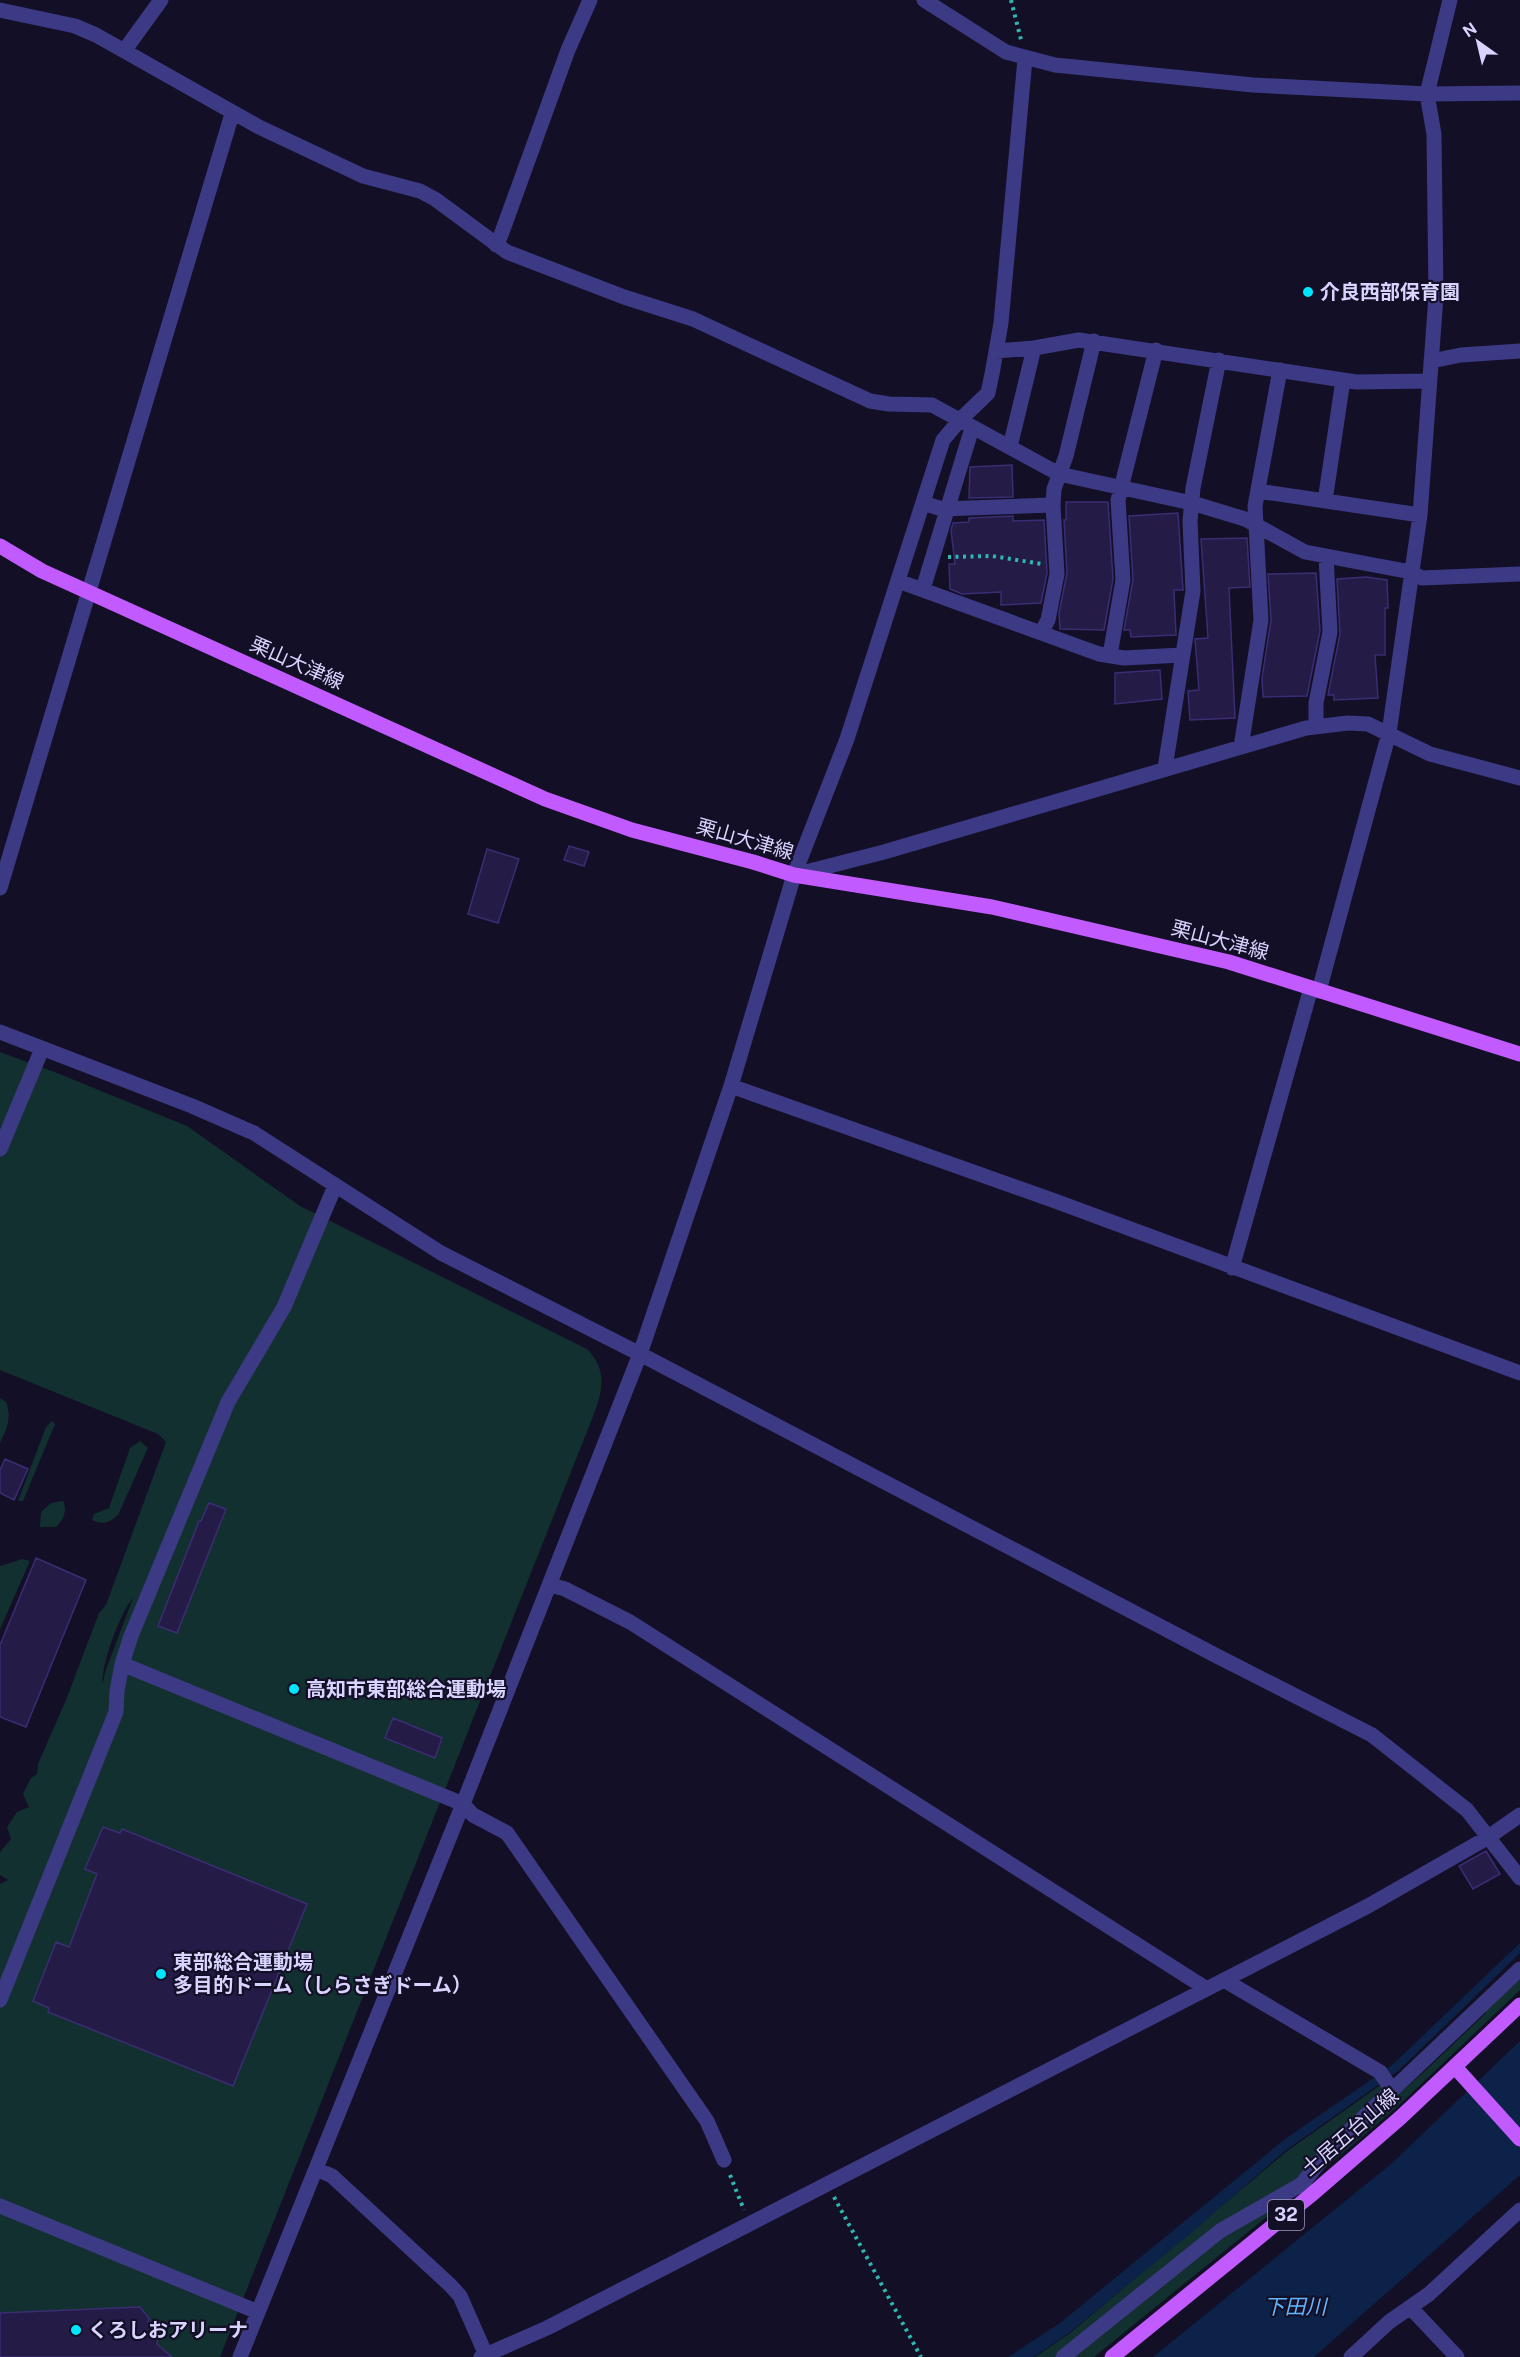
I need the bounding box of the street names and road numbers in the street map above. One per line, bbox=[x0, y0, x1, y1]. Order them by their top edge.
street label: 栗山大津線 bbox=[246, 632, 348, 694]
street label: 栗山大津線 bbox=[694, 814, 796, 864]
street label: 栗山大津線 bbox=[1169, 915, 1271, 965]
street label: 土居五台山線 bbox=[1297, 2084, 1403, 2180]
road number: 32 bbox=[1268, 2200, 1304, 2230]

